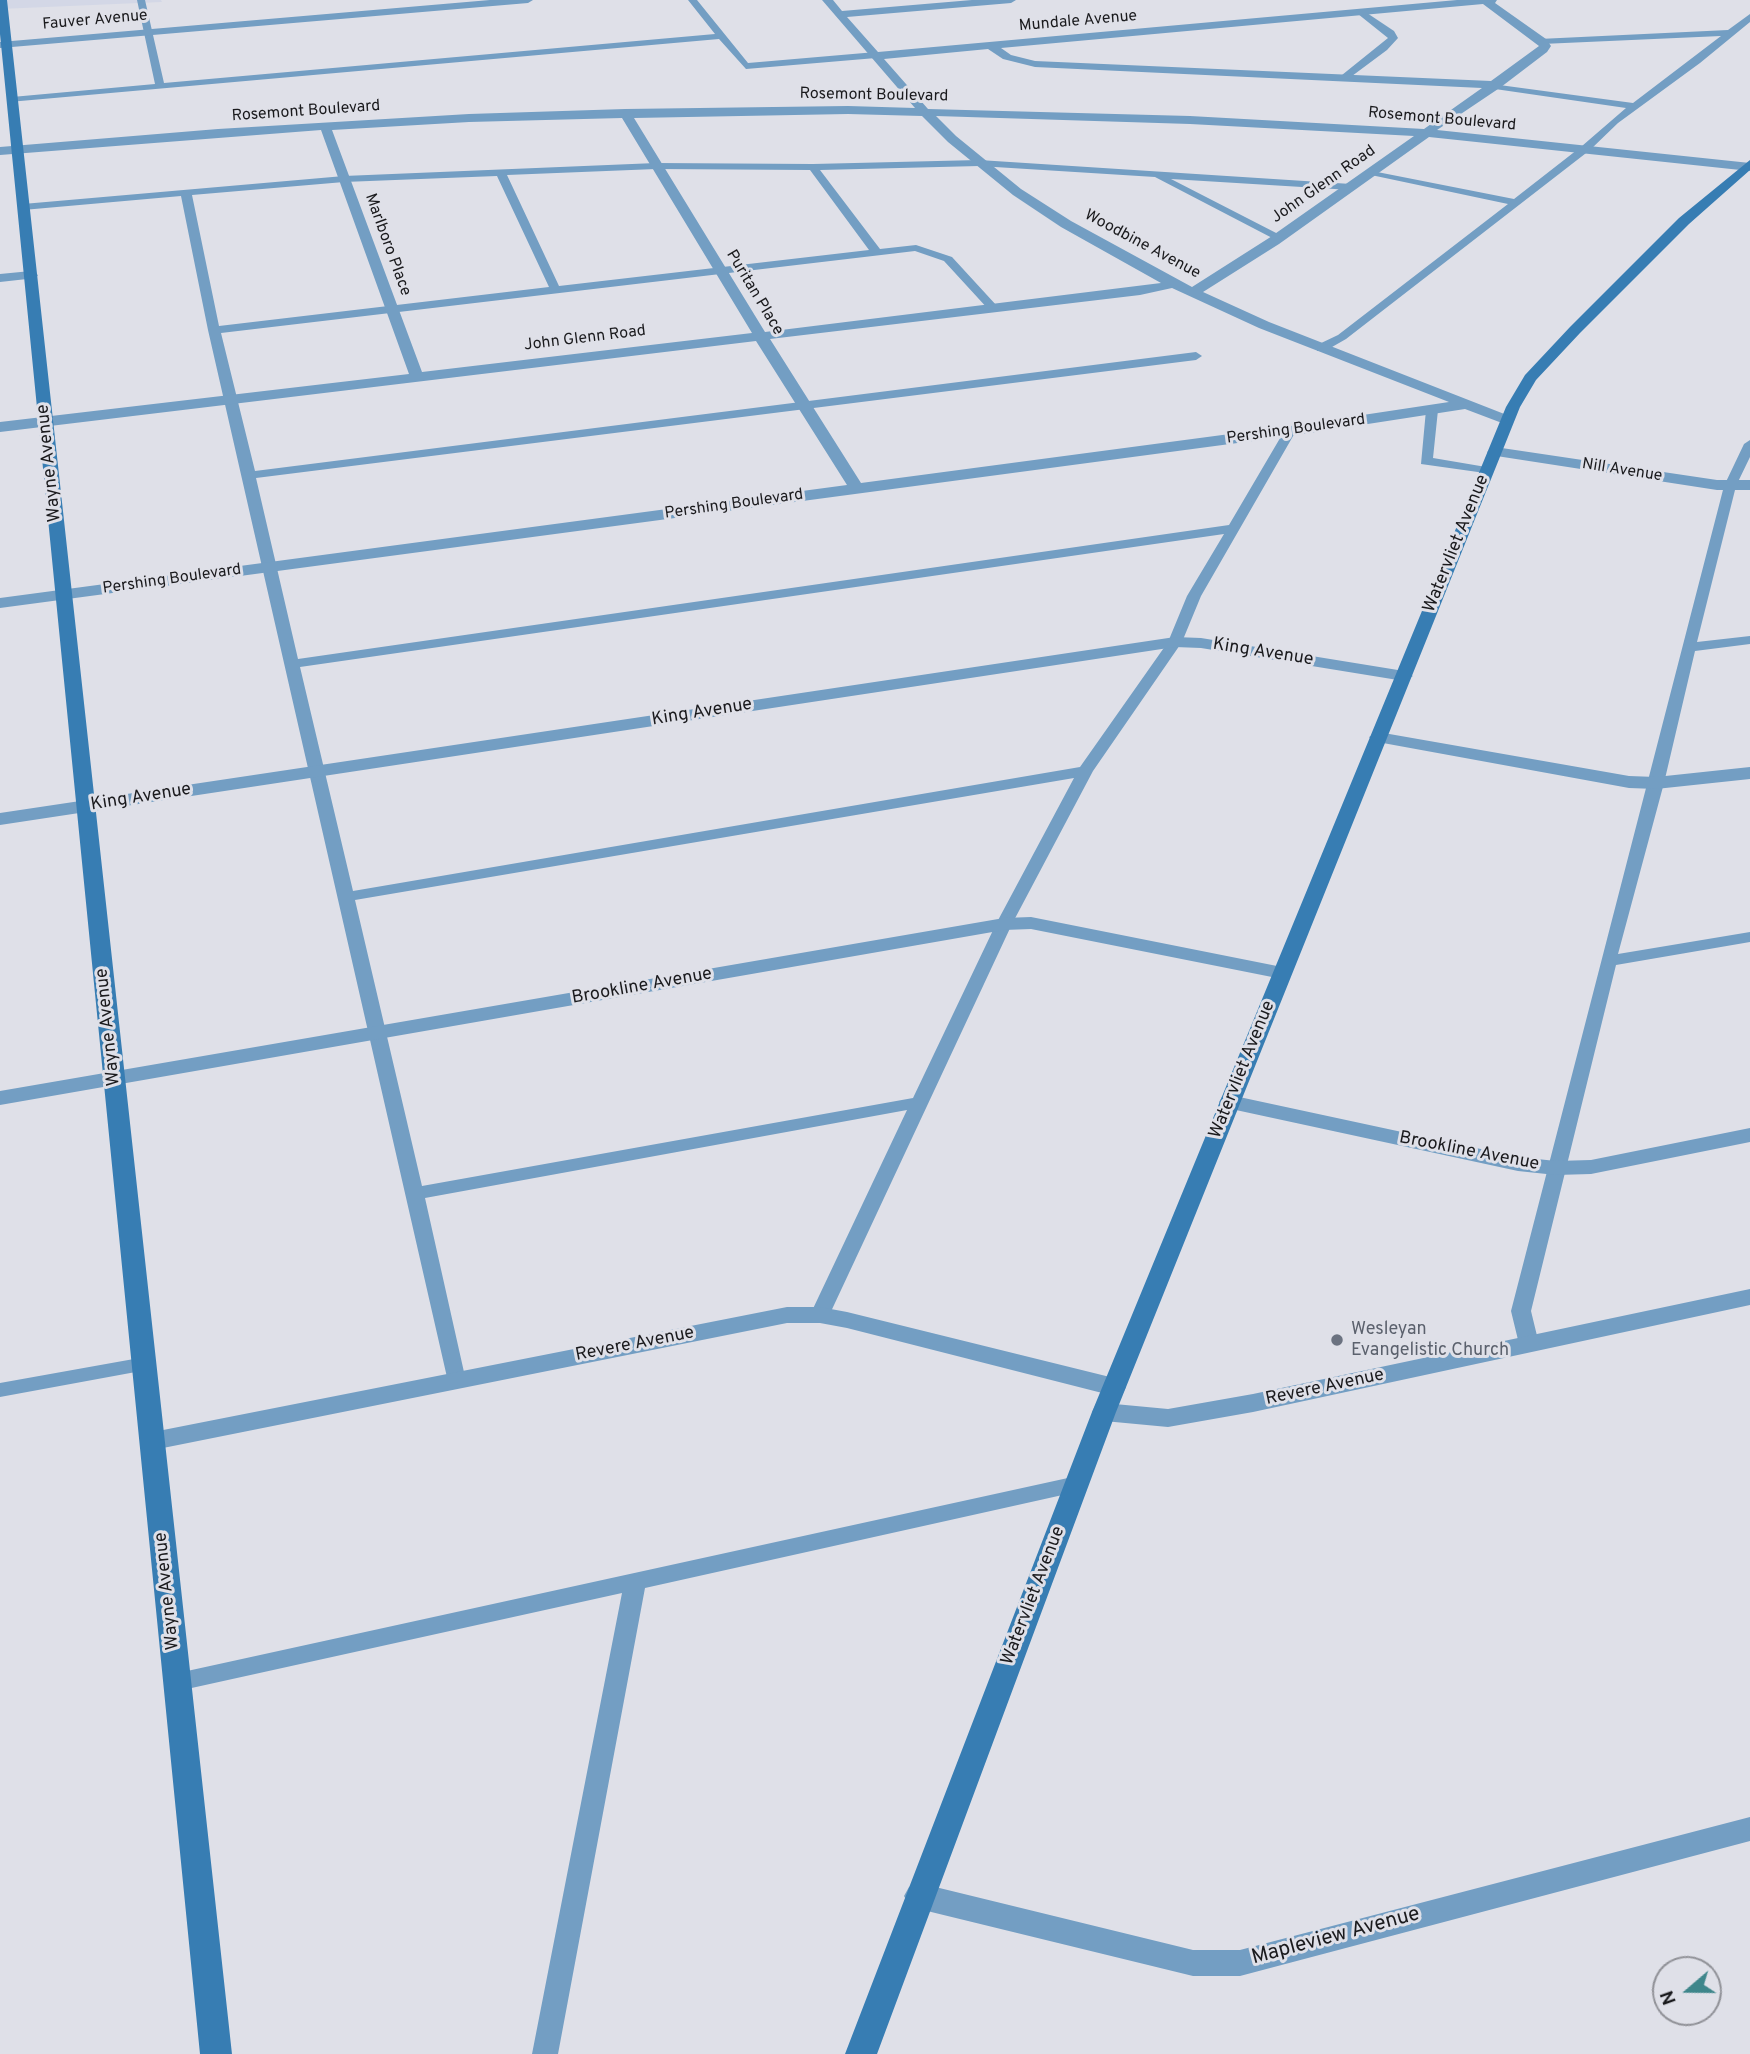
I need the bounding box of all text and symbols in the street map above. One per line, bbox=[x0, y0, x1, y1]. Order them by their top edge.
street label: Fauver Avenue bbox=[42, 7, 148, 35]
street label: Mundale Avenue bbox=[1018, 7, 1138, 37]
street label: Rosemont Boulevard bbox=[799, 85, 949, 107]
street label: Rosemont Boulevard bbox=[231, 97, 381, 127]
street label: Rosemont Boulevard bbox=[1367, 104, 1517, 136]
street label: John Glenn Road bbox=[1268, 142, 1380, 228]
street label: Marlboro Place bbox=[360, 191, 414, 299]
street label: Woodbine Avenue bbox=[1081, 206, 1203, 284]
street label: Puritan Place bbox=[721, 247, 787, 339]
street label: John Glenn Road bbox=[523, 322, 647, 356]
street label: Wayne Avenue bbox=[33, 403, 67, 523]
street label: Pershing Boulevard bbox=[1225, 411, 1367, 449]
street label: Nill Avenue bbox=[1580, 455, 1664, 487]
street label: Watervliet Avenue bbox=[1420, 472, 1494, 616]
street label: Pershing Boulevard bbox=[663, 486, 805, 524]
street label: Pershing Boulevard bbox=[101, 561, 243, 599]
street label: King Avenue bbox=[1211, 634, 1315, 672]
street label: King Avenue bbox=[650, 694, 754, 732]
street label: King Avenue bbox=[89, 779, 193, 817]
street label: Brookline Avenue bbox=[570, 964, 714, 1010]
street label: Wayne Avenue bbox=[92, 967, 126, 1087]
street label: Watervliet Avenue bbox=[1206, 998, 1280, 1142]
street label: Brookline Avenue bbox=[1397, 1128, 1541, 1176]
place label: Wesleyan Evangelistic Church bbox=[1351, 1319, 1509, 1362]
street label: Revere Avenue bbox=[574, 1323, 696, 1367]
marker: Wesleyan Evangelistic Church bbox=[1329, 1332, 1345, 1348]
street label: Revere Avenue bbox=[1264, 1365, 1386, 1411]
street label: Watervliet Avenue bbox=[998, 1524, 1070, 1668]
street label: Wayne Avenue bbox=[151, 1531, 185, 1651]
street label: Mapleview Avenue bbox=[1249, 1902, 1423, 1972]
north arrow bbox=[1652, 1956, 1722, 2026]
text: N bbox=[1656, 1987, 1683, 2008]

